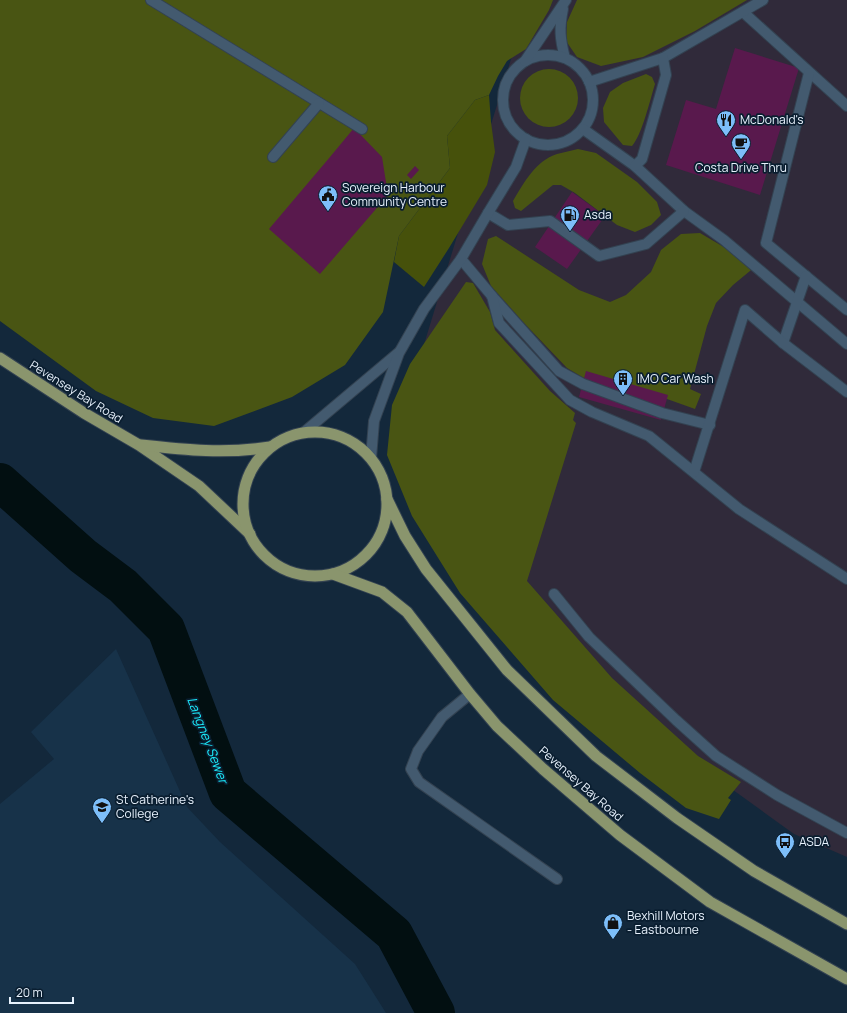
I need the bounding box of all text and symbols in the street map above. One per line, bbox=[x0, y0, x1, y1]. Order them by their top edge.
restaurant icon: McDonald's bbox=[715, 109, 737, 137]
place label: McDonald's bbox=[740, 111, 804, 128]
cafe icon: Costa Drive Thru bbox=[730, 132, 752, 160]
place label: Costa Drive Thru bbox=[695, 159, 787, 176]
place label: Sovereign Harbour Community Centre bbox=[342, 179, 447, 210]
public building icon: Sovereign Harbour Community Centre bbox=[317, 184, 339, 212]
fuel station icon: Asda bbox=[559, 204, 581, 232]
place label: Asda bbox=[584, 206, 612, 223]
street label: Pevensey Bay Road bbox=[27, 356, 126, 427]
building icon: IMO Car Wash bbox=[612, 368, 634, 396]
place label: IMO Car Wash bbox=[637, 370, 714, 387]
water label: Langney Sewer bbox=[183, 694, 234, 788]
street label: Pevensey Bay Road bbox=[536, 742, 627, 825]
place label: St Catherine's College bbox=[116, 791, 194, 822]
school or university icon: St Catherine's College bbox=[91, 796, 113, 824]
bus stop icon: ASDA bbox=[774, 831, 796, 859]
place label: ASDA bbox=[799, 833, 830, 850]
place label: Bexhill Motors - Eastbourne bbox=[627, 907, 705, 938]
shop icon: Bexhill Motors - Eastbourne bbox=[602, 912, 624, 940]
scale bar bbox=[10, 979, 73, 1005]
text: 20 m bbox=[16, 984, 43, 1001]

